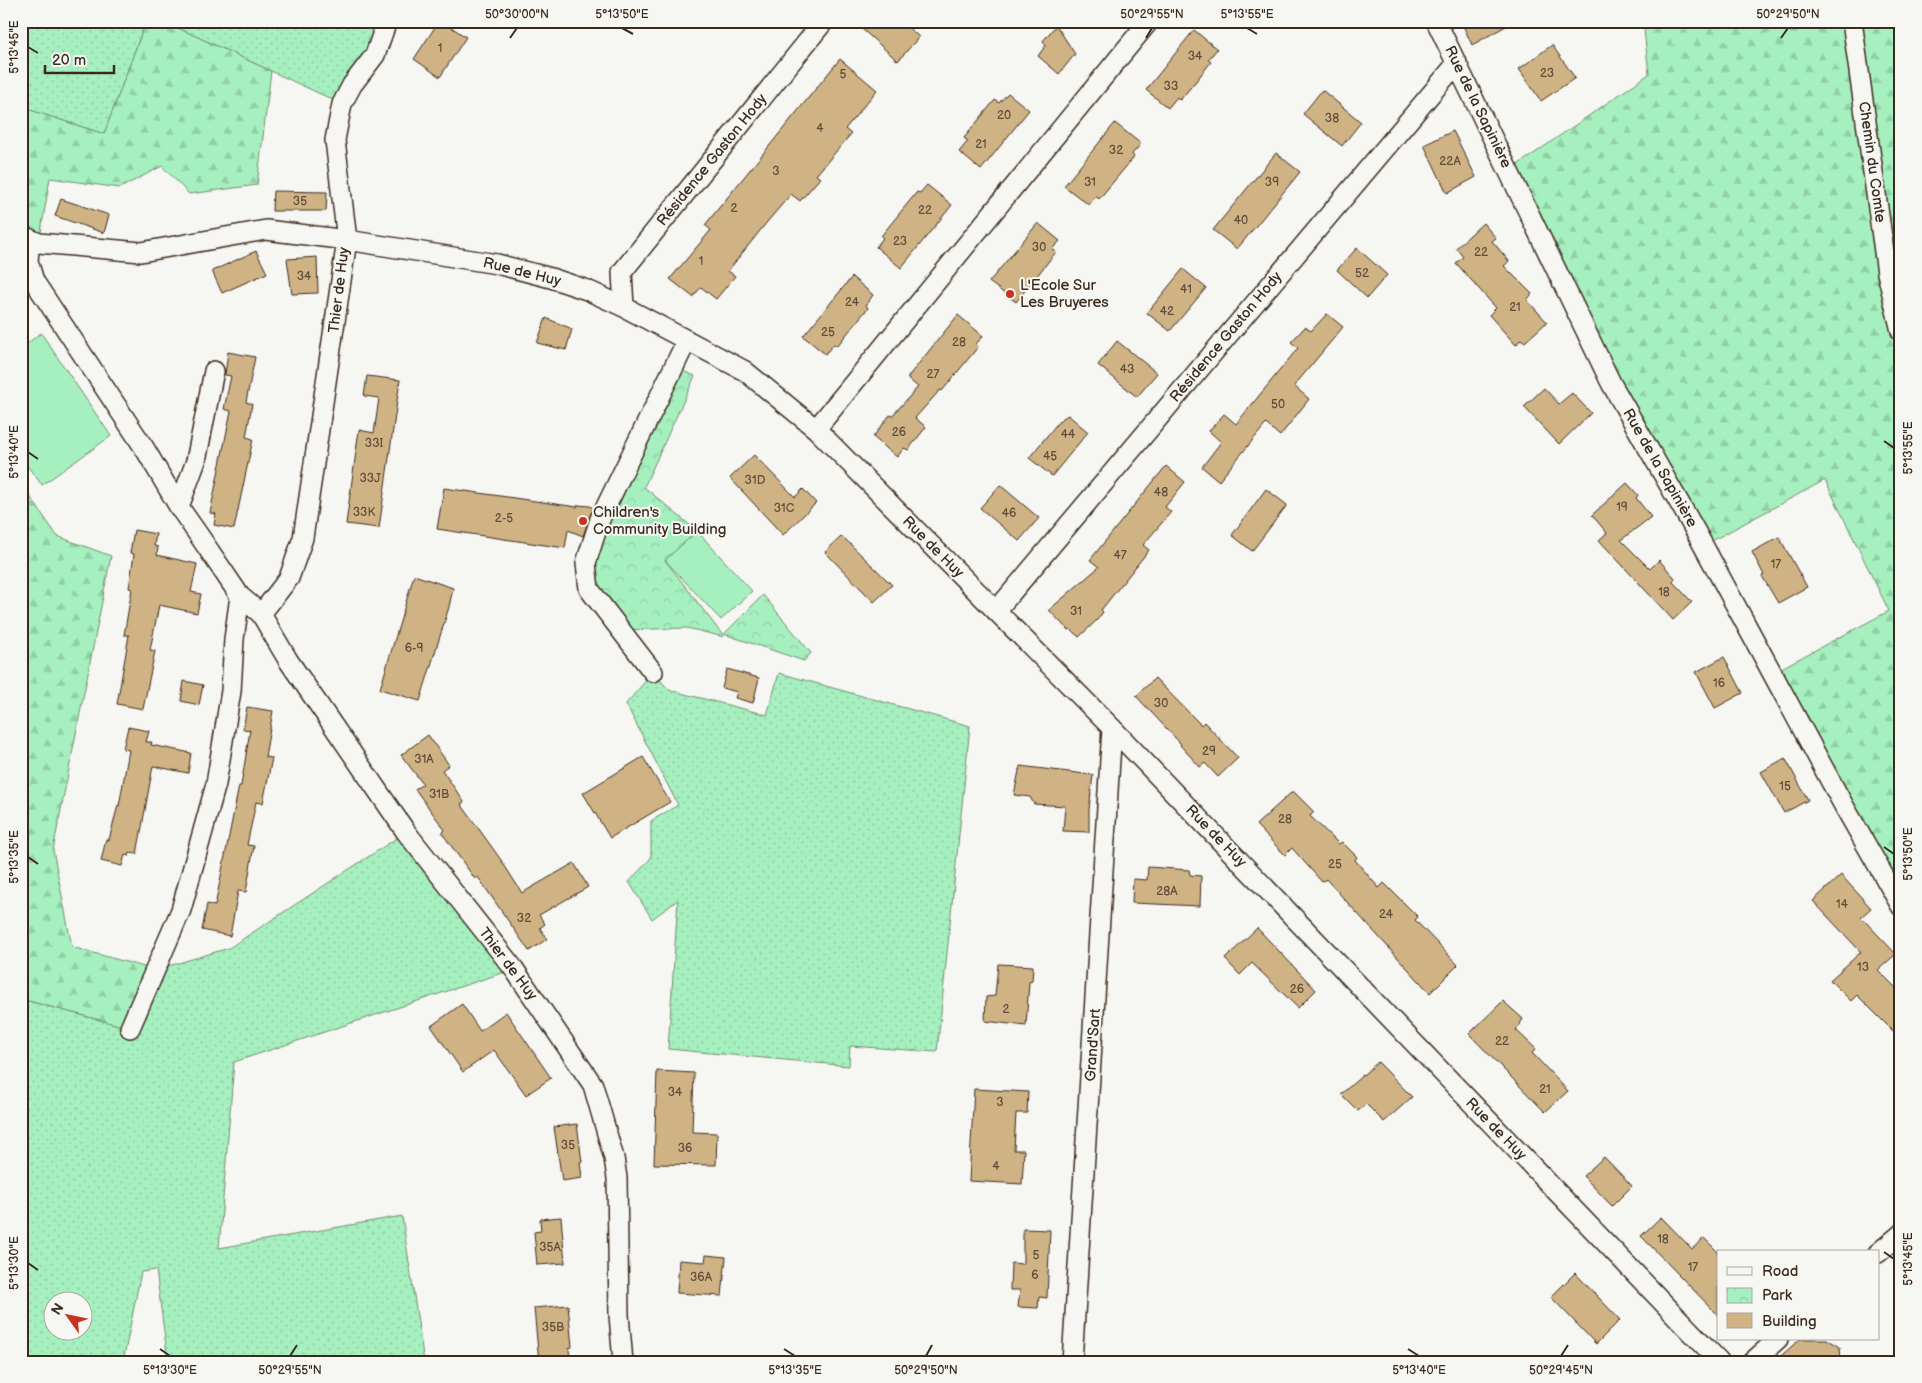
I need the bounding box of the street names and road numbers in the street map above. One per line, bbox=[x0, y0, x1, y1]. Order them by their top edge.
street label: Rue de la Sapinière bbox=[1440, 43, 1516, 171]
street label: Résidence Gaston Hody bbox=[653, 90, 771, 230]
street label: Chemin du Comte bbox=[1854, 100, 1890, 224]
street label: Thier de Huy bbox=[324, 246, 354, 334]
street label: Rue de Huy bbox=[481, 253, 563, 291]
street label: Résidence Gaston Hody bbox=[1166, 268, 1286, 406]
street label: Rue de la Sapinière bbox=[1618, 405, 1702, 531]
street label: Rue de Huy bbox=[898, 512, 968, 582]
street label: Rue de Huy bbox=[1182, 801, 1251, 871]
street label: Thier de Huy bbox=[474, 924, 542, 1004]
street label: Grand'Sart bbox=[1081, 1008, 1105, 1082]
street label: Rue de Huy bbox=[1462, 1094, 1531, 1164]

